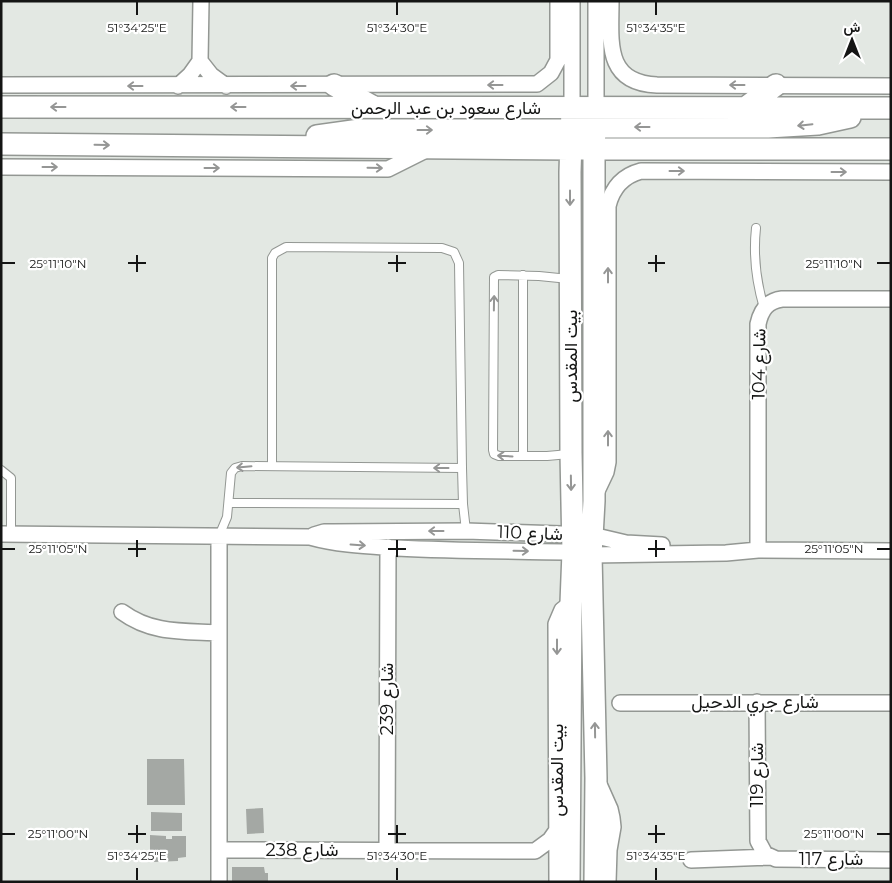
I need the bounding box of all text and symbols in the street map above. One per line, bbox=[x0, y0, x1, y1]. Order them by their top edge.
north arrow bbox=[827, 15, 877, 65]
text: ش bbox=[844, 18, 861, 36]
text: 51°34'25"E bbox=[107, 20, 167, 35]
text: 51°34'30"E bbox=[367, 20, 427, 35]
text: 51°34'35"E bbox=[626, 20, 686, 35]
one-way arrow bbox=[487, 80, 504, 90]
one-way arrow bbox=[729, 80, 746, 90]
one-way arrow bbox=[127, 81, 144, 91]
one-way arrow bbox=[290, 81, 306, 91]
street label: شارع سعود بن عبد الرحمن bbox=[351, 97, 541, 120]
one-way arrow bbox=[50, 102, 66, 112]
one-way arrow bbox=[230, 102, 246, 112]
one-way arrow bbox=[797, 120, 813, 130]
one-way arrow bbox=[635, 122, 651, 132]
one-way arrow bbox=[417, 125, 433, 135]
one-way arrow bbox=[94, 140, 110, 150]
one-way arrow bbox=[42, 162, 58, 172]
one-way arrow bbox=[204, 163, 220, 173]
one-way arrow bbox=[367, 164, 383, 173]
one-way arrow bbox=[668, 166, 685, 176]
one-way arrow bbox=[831, 167, 847, 177]
one-way arrow bbox=[565, 190, 575, 206]
text: 25°11'10"N bbox=[29, 256, 87, 271]
text: 25°11'10"N bbox=[805, 256, 863, 271]
one-way arrow bbox=[603, 267, 613, 284]
one-way arrow bbox=[489, 295, 499, 312]
street label: بيت المقدس bbox=[560, 310, 582, 402]
street label: شارع 104 bbox=[747, 328, 772, 400]
one-way arrow bbox=[603, 430, 613, 446]
one-way arrow bbox=[497, 451, 513, 460]
one-way arrow bbox=[236, 462, 252, 472]
one-way arrow bbox=[434, 463, 450, 473]
one-way arrow bbox=[566, 474, 576, 491]
street label: شارع 110 bbox=[497, 521, 563, 546]
one-way arrow bbox=[428, 526, 444, 536]
text: 25°11'05"N bbox=[28, 541, 88, 556]
one-way arrow bbox=[350, 541, 366, 550]
text: 25°11'05"N bbox=[804, 541, 864, 556]
one-way arrow bbox=[512, 547, 528, 556]
one-way arrow bbox=[552, 638, 562, 655]
street label: شارع 239 bbox=[376, 663, 399, 735]
street label: شارع جري الدحيل bbox=[691, 691, 819, 717]
one-way arrow bbox=[591, 722, 600, 738]
street label: بيت المقدس bbox=[546, 724, 568, 816]
street label: شارع 119 bbox=[746, 743, 769, 807]
text: 25°11'00"N bbox=[28, 826, 88, 841]
text: 25°11'00"N bbox=[804, 826, 864, 841]
street label: شارع 238 bbox=[266, 839, 338, 862]
text: 51°34'25"E bbox=[107, 848, 167, 863]
text: 51°34'30"E bbox=[367, 848, 427, 863]
text: 51°34'35"E bbox=[626, 848, 686, 863]
street label: شارع 117 bbox=[799, 848, 863, 871]

